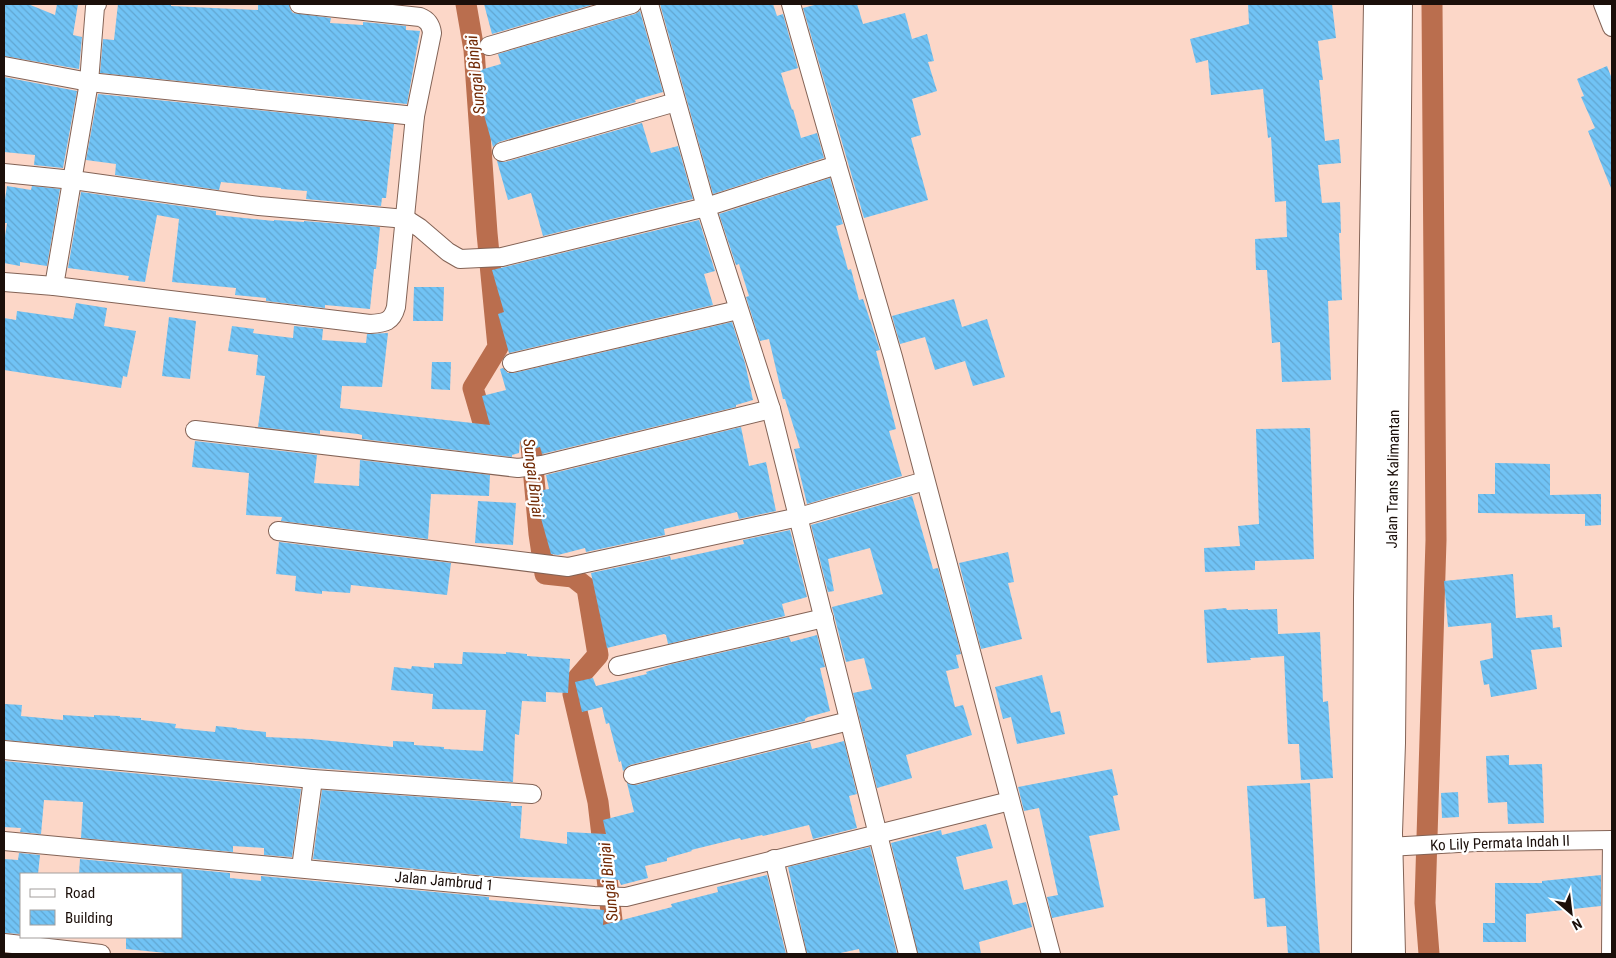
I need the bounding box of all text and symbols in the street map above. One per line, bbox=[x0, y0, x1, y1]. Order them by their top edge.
water label: Sungai Binjai bbox=[462, 34, 489, 115]
street label: Jalan Trans Kalimantan bbox=[1383, 410, 1403, 548]
water label: Sungai Binjai bbox=[519, 438, 548, 519]
street label: Ko Lily Permata Indah II bbox=[1430, 832, 1570, 854]
water label: Sungai Binjai bbox=[595, 841, 622, 922]
street label: Jalan Jambrud 1 bbox=[394, 868, 494, 894]
legend bbox=[20, 873, 182, 938]
text: Road bbox=[65, 884, 95, 902]
north arrow bbox=[1546, 888, 1596, 938]
text: Building bbox=[65, 909, 113, 927]
text: N bbox=[1570, 915, 1585, 934]

